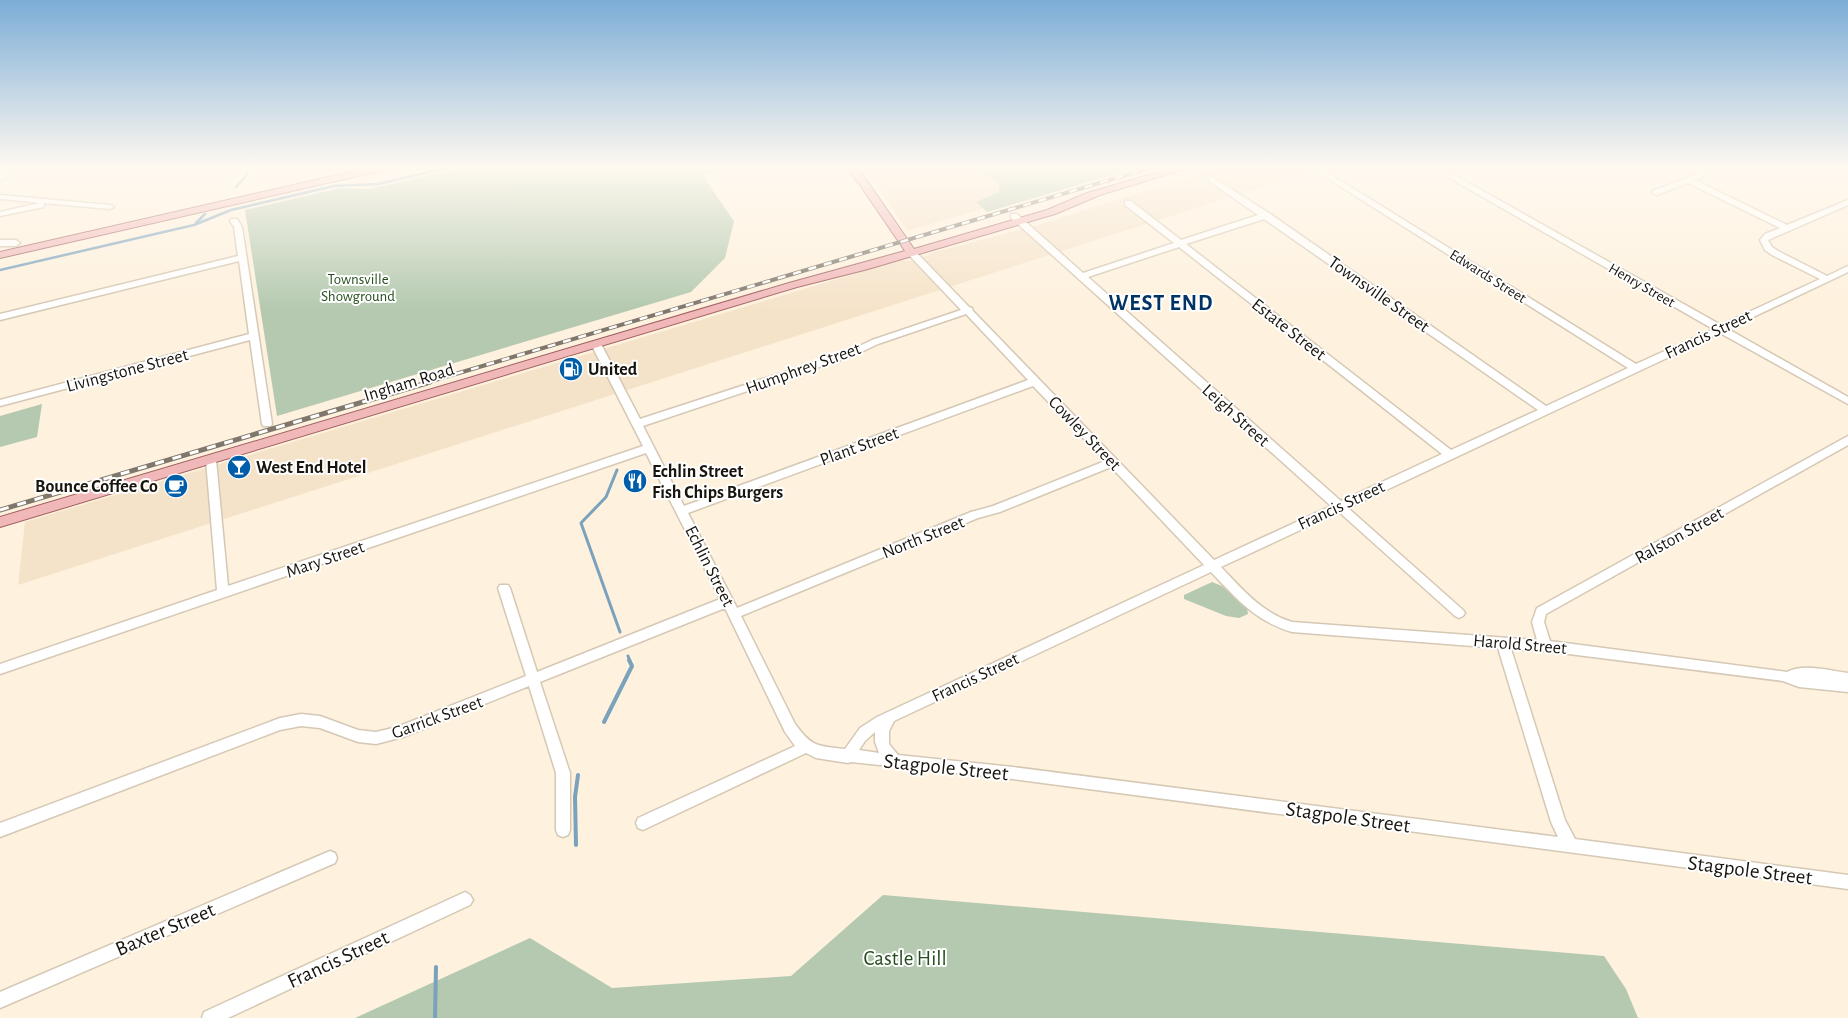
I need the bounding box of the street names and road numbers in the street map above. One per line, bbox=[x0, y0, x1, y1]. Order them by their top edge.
street label: Edwards Street bbox=[1447, 247, 1529, 306]
street label: Townsville Street bbox=[1325, 253, 1432, 336]
street label: Henry Street bbox=[1606, 261, 1678, 310]
street label: Estate Street bbox=[1248, 295, 1329, 364]
street label: Francis Street bbox=[1662, 307, 1755, 363]
street label: Humphrey Street bbox=[743, 340, 864, 398]
street label: Livingstone Street bbox=[64, 346, 190, 396]
street label: Ingham Road bbox=[362, 361, 457, 405]
street label: Leigh Street bbox=[1198, 381, 1273, 450]
street label: Cowley Street bbox=[1045, 393, 1124, 474]
street label: Plant Street bbox=[818, 424, 901, 469]
street label: Francis Street bbox=[1295, 478, 1388, 534]
street label: Ralston Street bbox=[1632, 504, 1727, 567]
street label: North Street bbox=[880, 513, 967, 563]
street label: Echlin Street bbox=[681, 523, 737, 610]
street label: Mary Street bbox=[284, 538, 367, 582]
street label: Harold Street bbox=[1472, 632, 1568, 658]
street label: Francis Street bbox=[929, 650, 1022, 706]
street label: Garrick Street bbox=[390, 693, 485, 743]
street label: Stagpole Street bbox=[883, 751, 1010, 785]
street label: Stagpole Street bbox=[1284, 798, 1412, 837]
street label: Stagpole Street bbox=[1686, 852, 1814, 889]
street label: Baxter Street bbox=[112, 899, 218, 960]
street label: Francis Street bbox=[284, 927, 392, 992]

